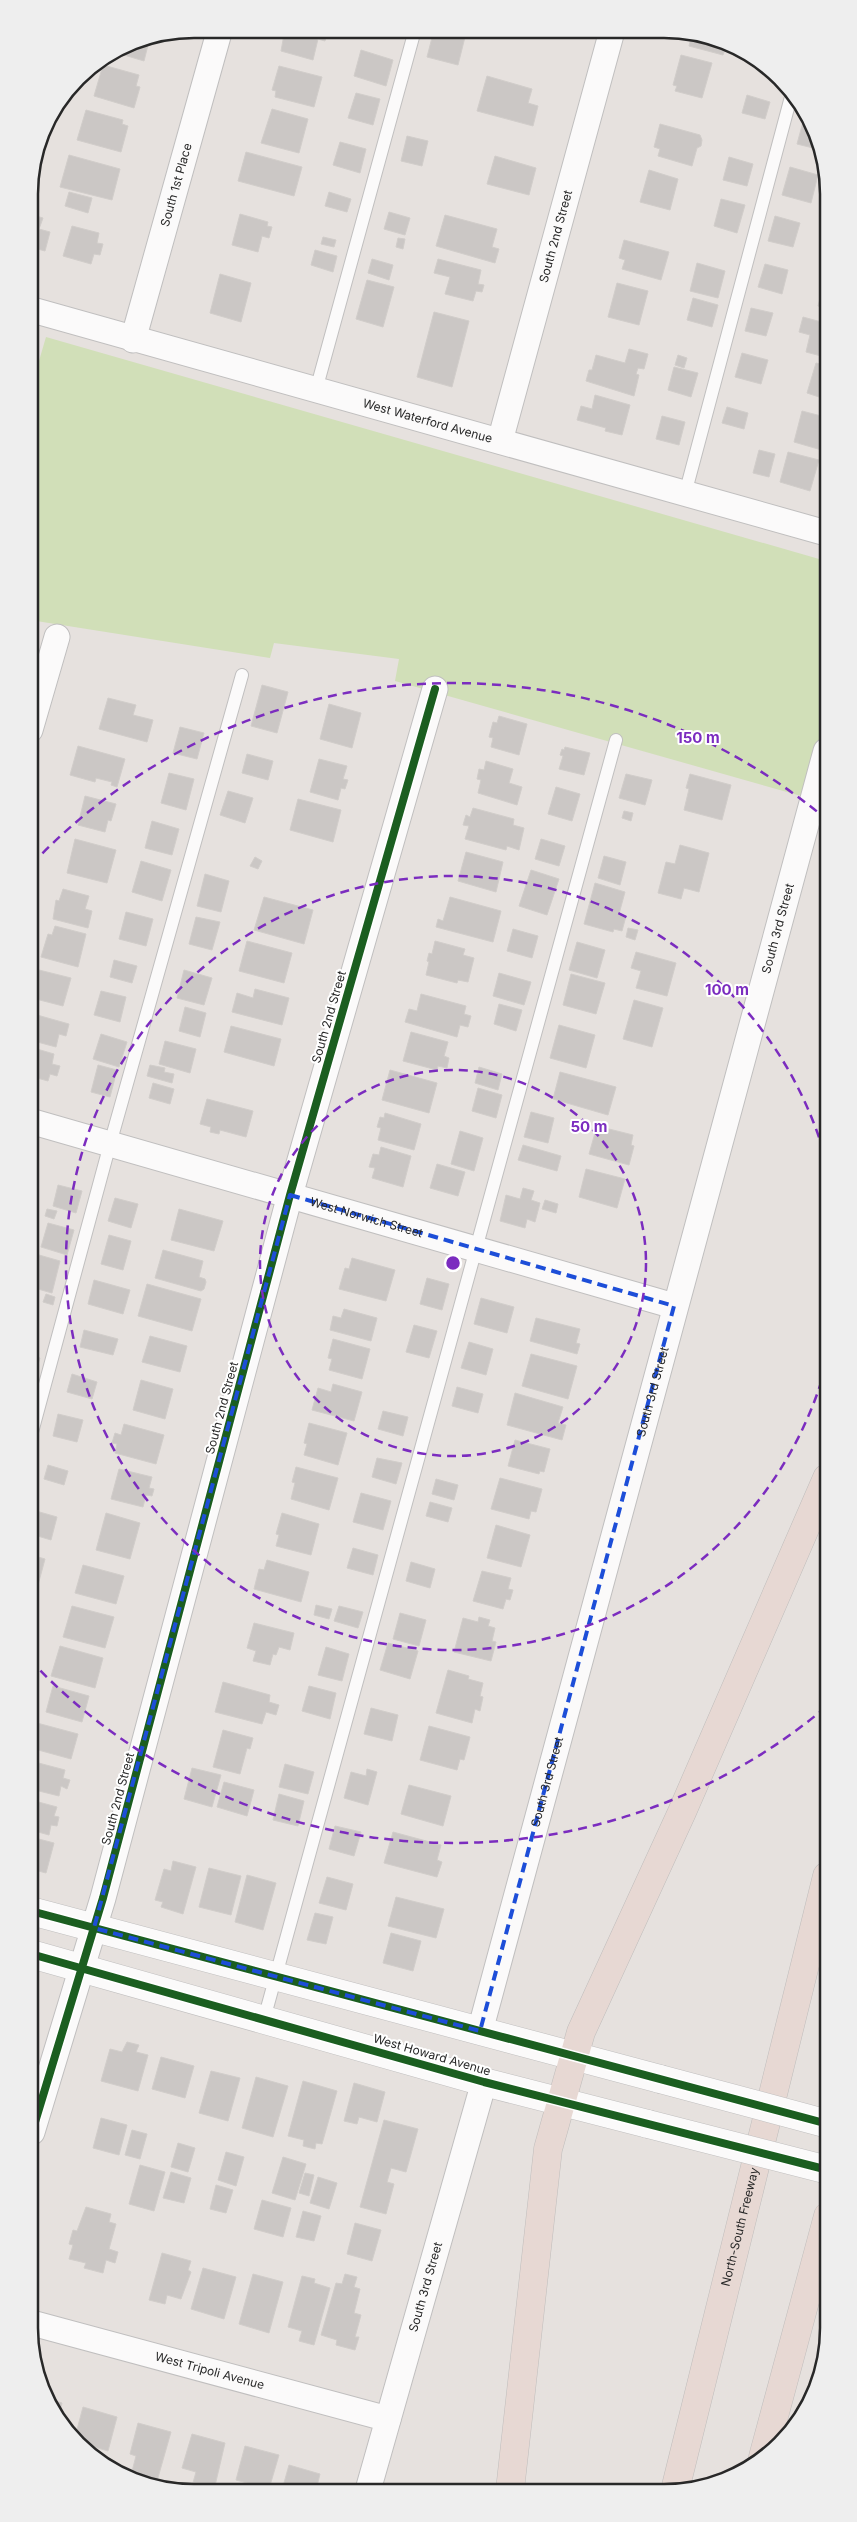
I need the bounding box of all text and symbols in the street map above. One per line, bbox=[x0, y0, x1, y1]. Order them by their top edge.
street label: South 1st Place bbox=[157, 141, 195, 228]
street label: South 2nd Street bbox=[536, 188, 575, 284]
street label: West Waterford Avenue bbox=[361, 395, 494, 446]
text: 150 m bbox=[676, 728, 720, 747]
street label: South 3rd Street bbox=[758, 882, 797, 975]
street label: South 2nd Street bbox=[308, 969, 349, 1065]
text: 100 m bbox=[705, 980, 749, 999]
text: 50 m bbox=[571, 1117, 607, 1136]
street label: West Norwich Street bbox=[308, 1194, 425, 1240]
centre of rings bbox=[444, 1254, 462, 1272]
street label: South 3rd Street bbox=[633, 1345, 672, 1439]
street label: South 2nd Street bbox=[202, 1360, 241, 1456]
street label: South 3rd Street bbox=[527, 1735, 566, 1829]
street label: South 2nd Street bbox=[98, 1751, 137, 1847]
street label: West Howard Avenue bbox=[372, 2031, 493, 2078]
street label: North-South Freeway bbox=[718, 2166, 762, 2288]
street label: South 3rd Street bbox=[405, 2240, 445, 2334]
street label: West Tripoli Avenue bbox=[154, 2349, 266, 2392]

